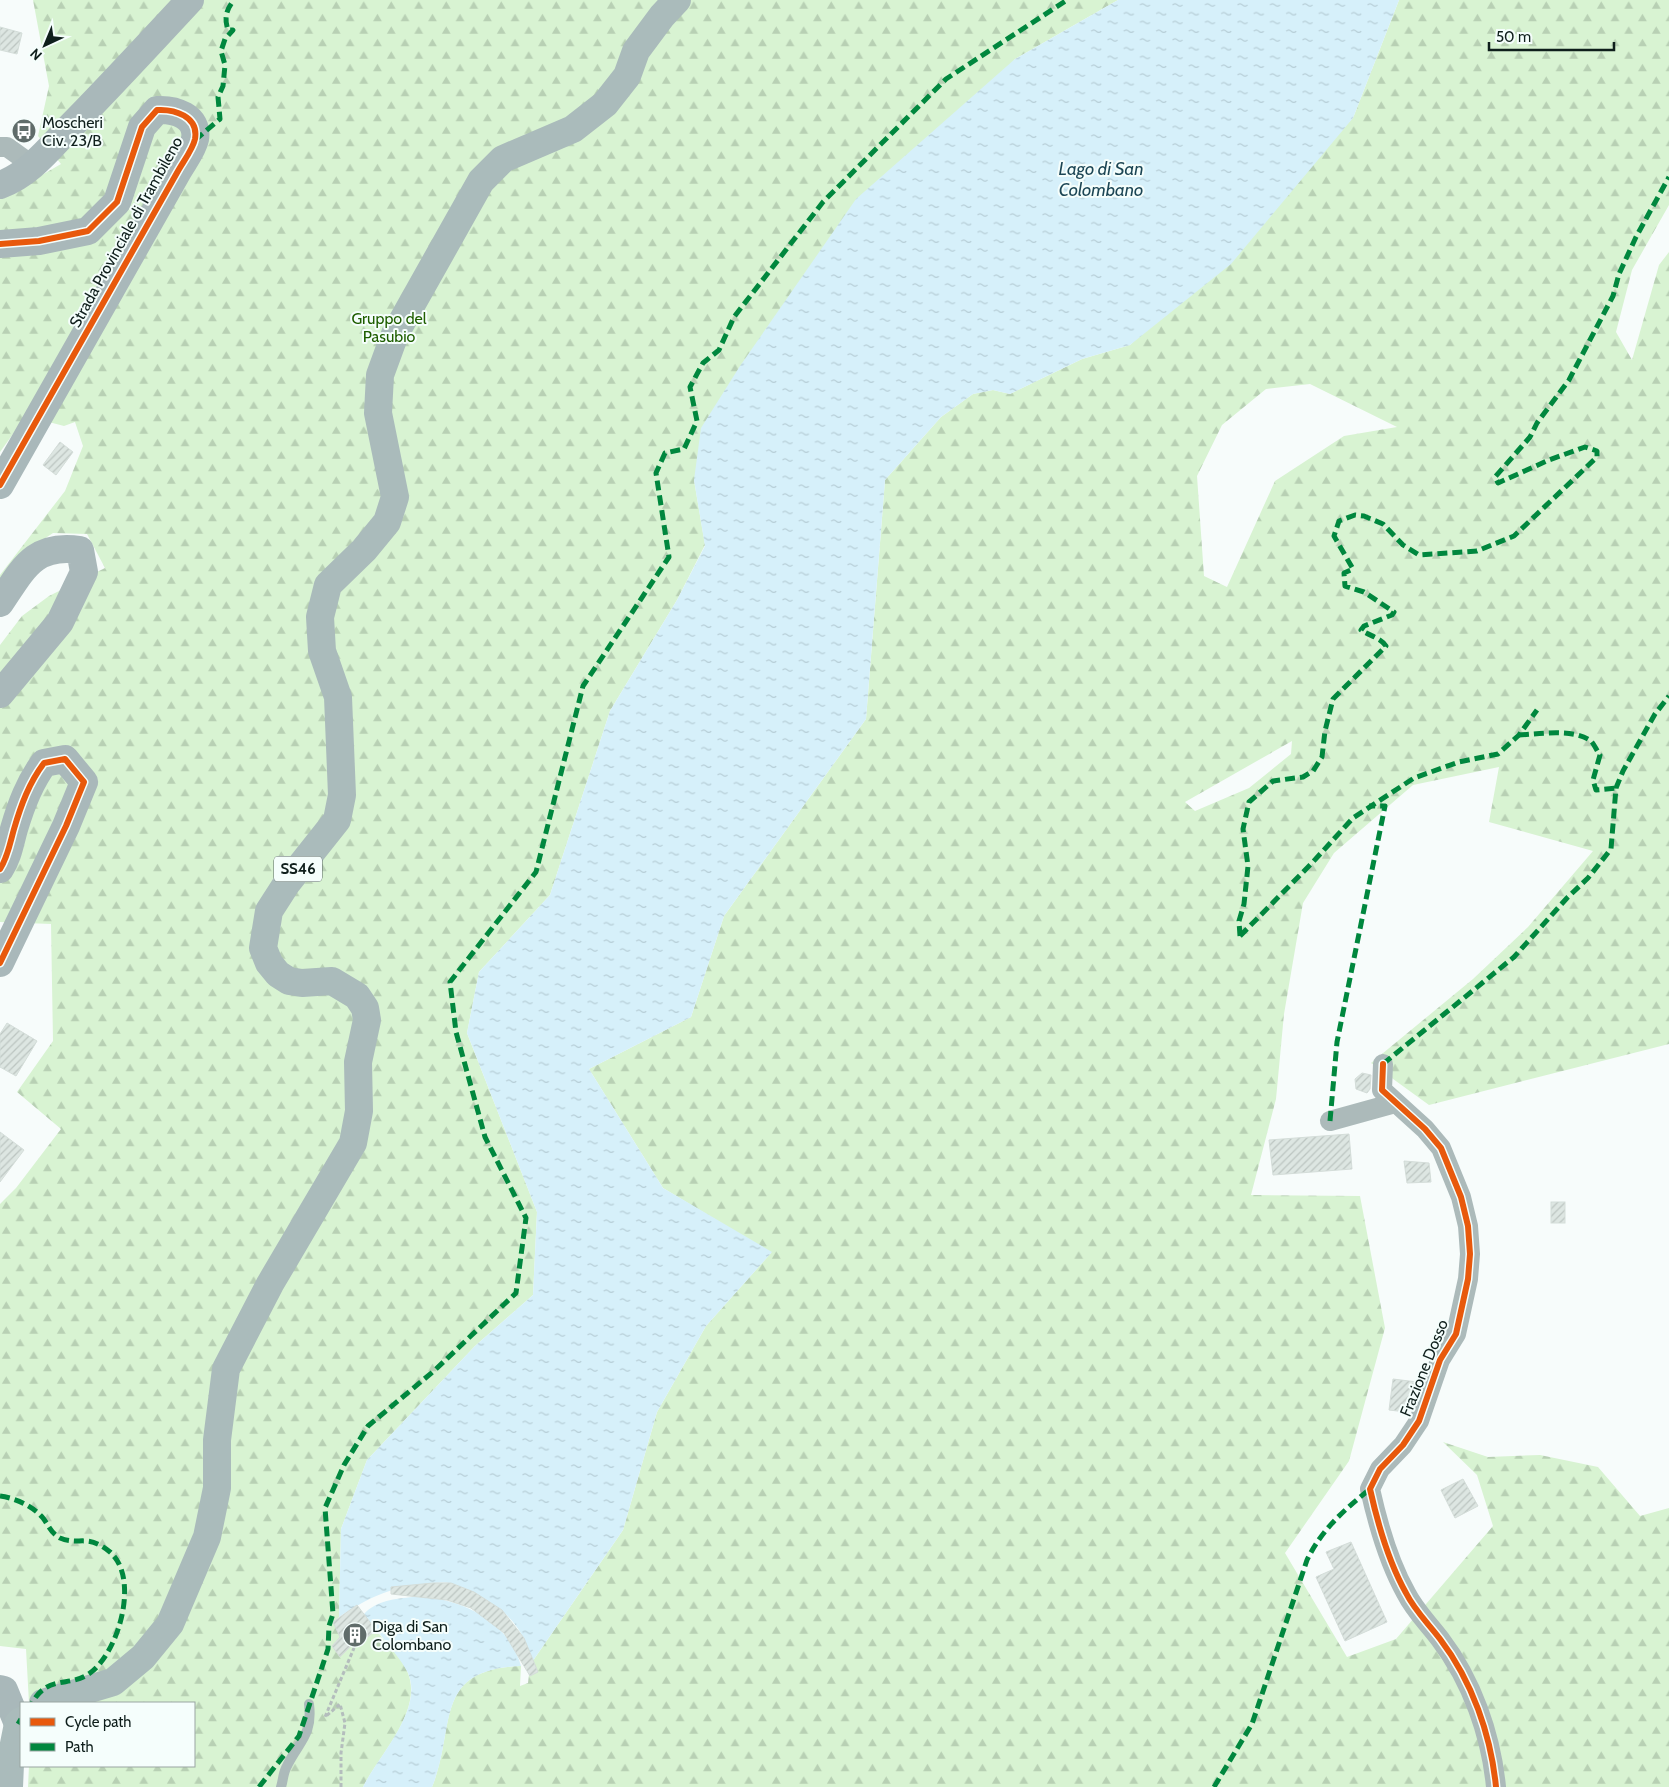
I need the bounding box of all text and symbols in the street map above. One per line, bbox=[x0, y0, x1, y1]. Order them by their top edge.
north arrow bbox=[20, 20, 70, 70]
scale bar bbox=[1489, 20, 1614, 52]
text: 50 m bbox=[1496, 28, 1531, 46]
text: N bbox=[26, 44, 46, 64]
place label: Moscheri Civ. 23/B bbox=[42, 113, 103, 150]
bus stop icon: Moscheri Civ. 23/B bbox=[11, 118, 37, 144]
street label: Strada Provinciale di Trambileno bbox=[65, 133, 187, 331]
water label: Lago di San Colombano bbox=[1059, 158, 1143, 201]
park label: Gruppo del Pasubio bbox=[351, 309, 427, 346]
road number: SS46 bbox=[274, 856, 322, 882]
street label: Frazione Dosso bbox=[1396, 1316, 1452, 1419]
place label: Diga di San Colombano bbox=[372, 1617, 451, 1654]
building icon: Diga di San Colombano bbox=[342, 1622, 368, 1648]
legend bbox=[20, 1702, 195, 1767]
text: Cycle path bbox=[65, 1713, 131, 1731]
text: Path bbox=[65, 1738, 94, 1756]

